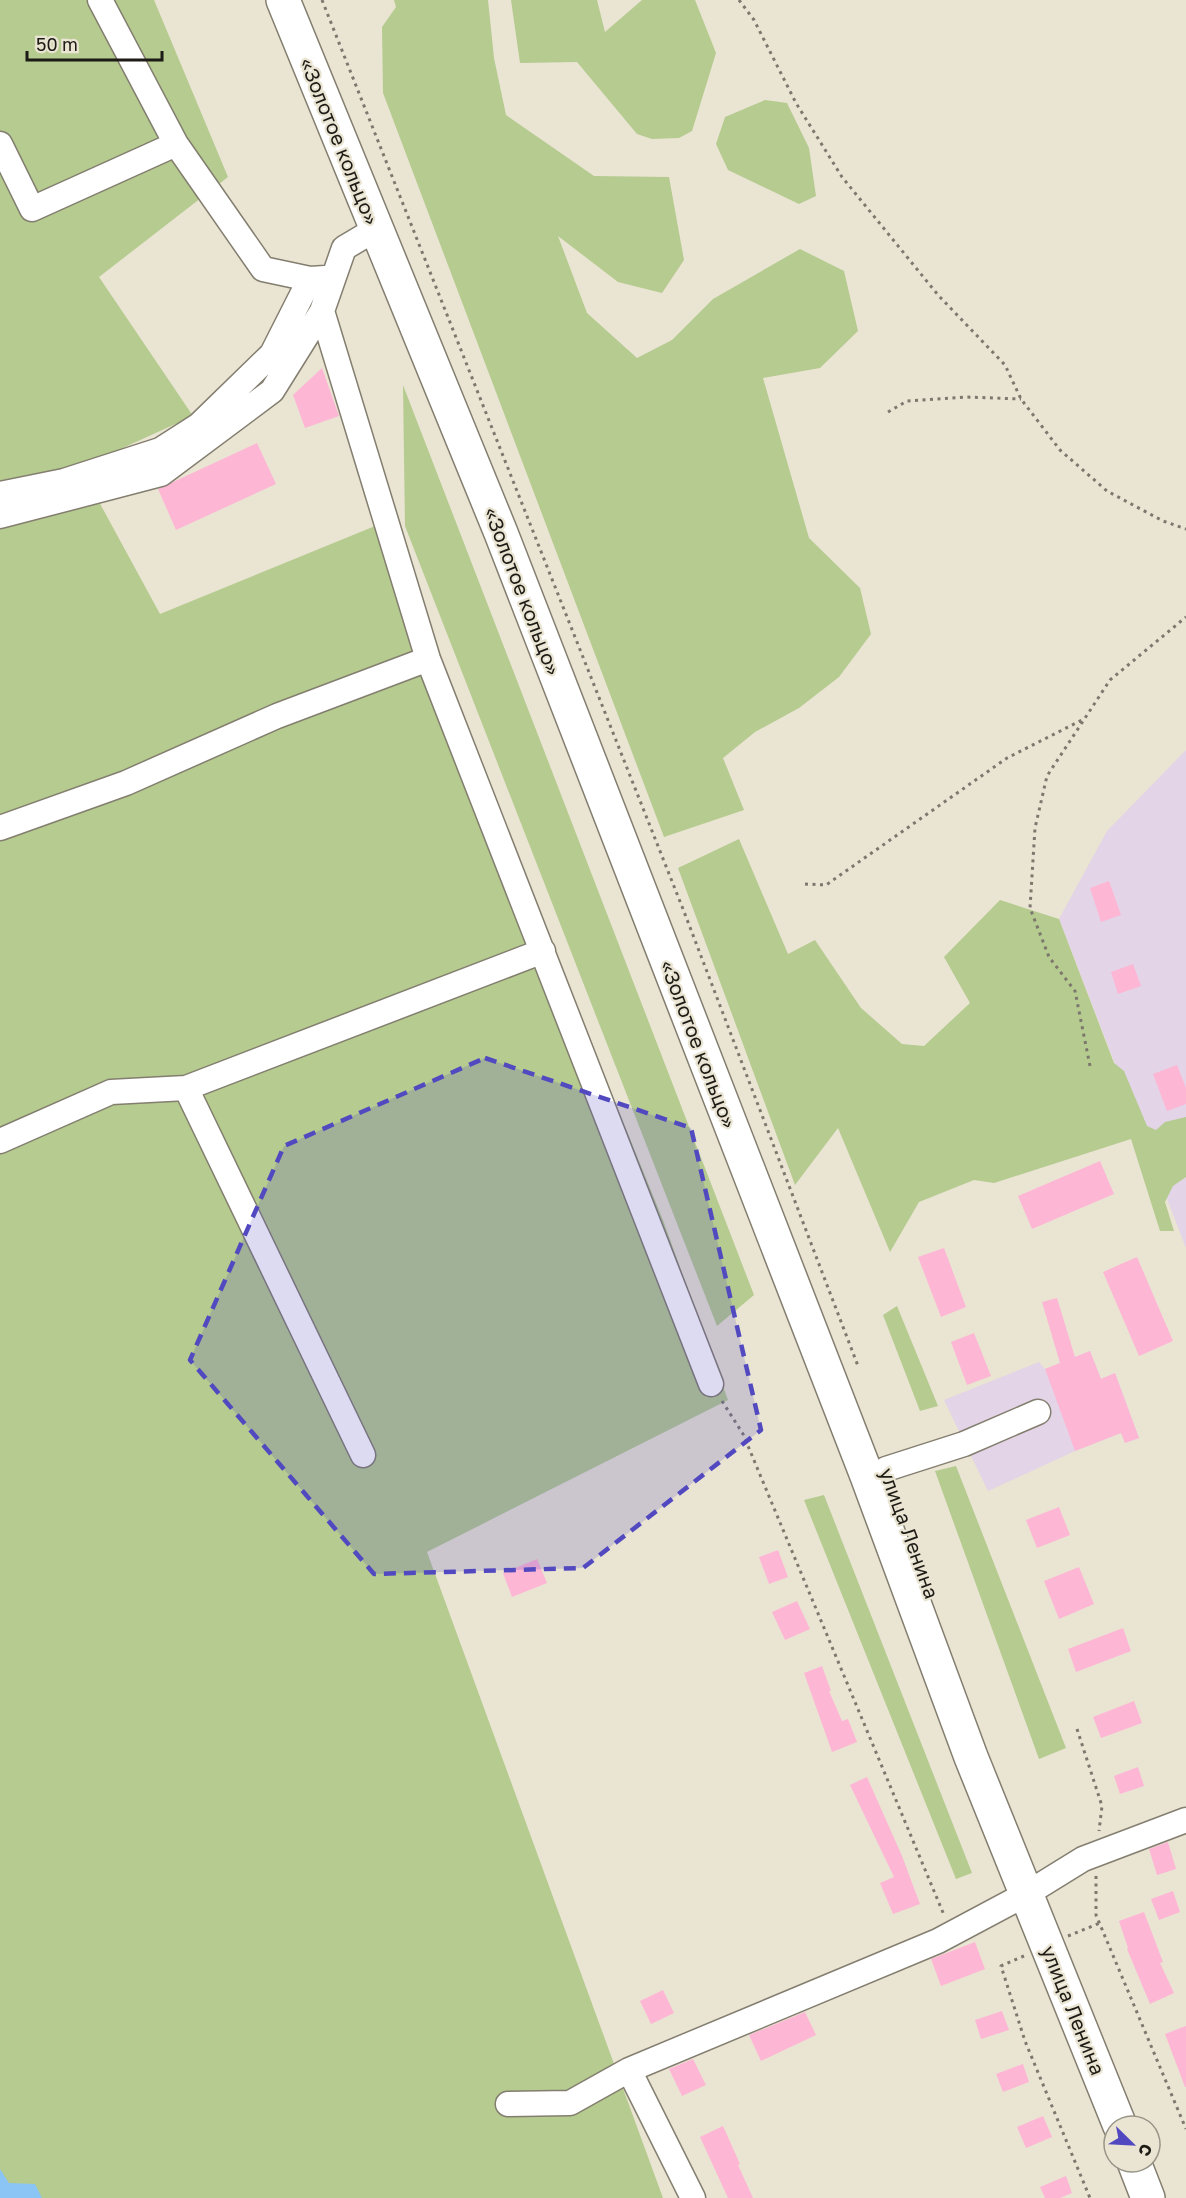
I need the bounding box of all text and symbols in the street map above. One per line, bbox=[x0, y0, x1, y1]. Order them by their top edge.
scale bar bbox=[27, 24, 162, 62]
text: 50 m bbox=[36, 33, 78, 55]
street label: «Золотое кольцо» bbox=[296, 54, 384, 228]
street label: «Золотое кольцо» bbox=[480, 504, 566, 678]
street label: «Золотое кольцо» bbox=[656, 957, 742, 1131]
street label: улица Ленина bbox=[875, 1464, 945, 1602]
street label: улица Ленина bbox=[1037, 1942, 1111, 2078]
north arrow bbox=[1102, 2114, 1162, 2174]
text: С bbox=[1134, 2141, 1157, 2159]

